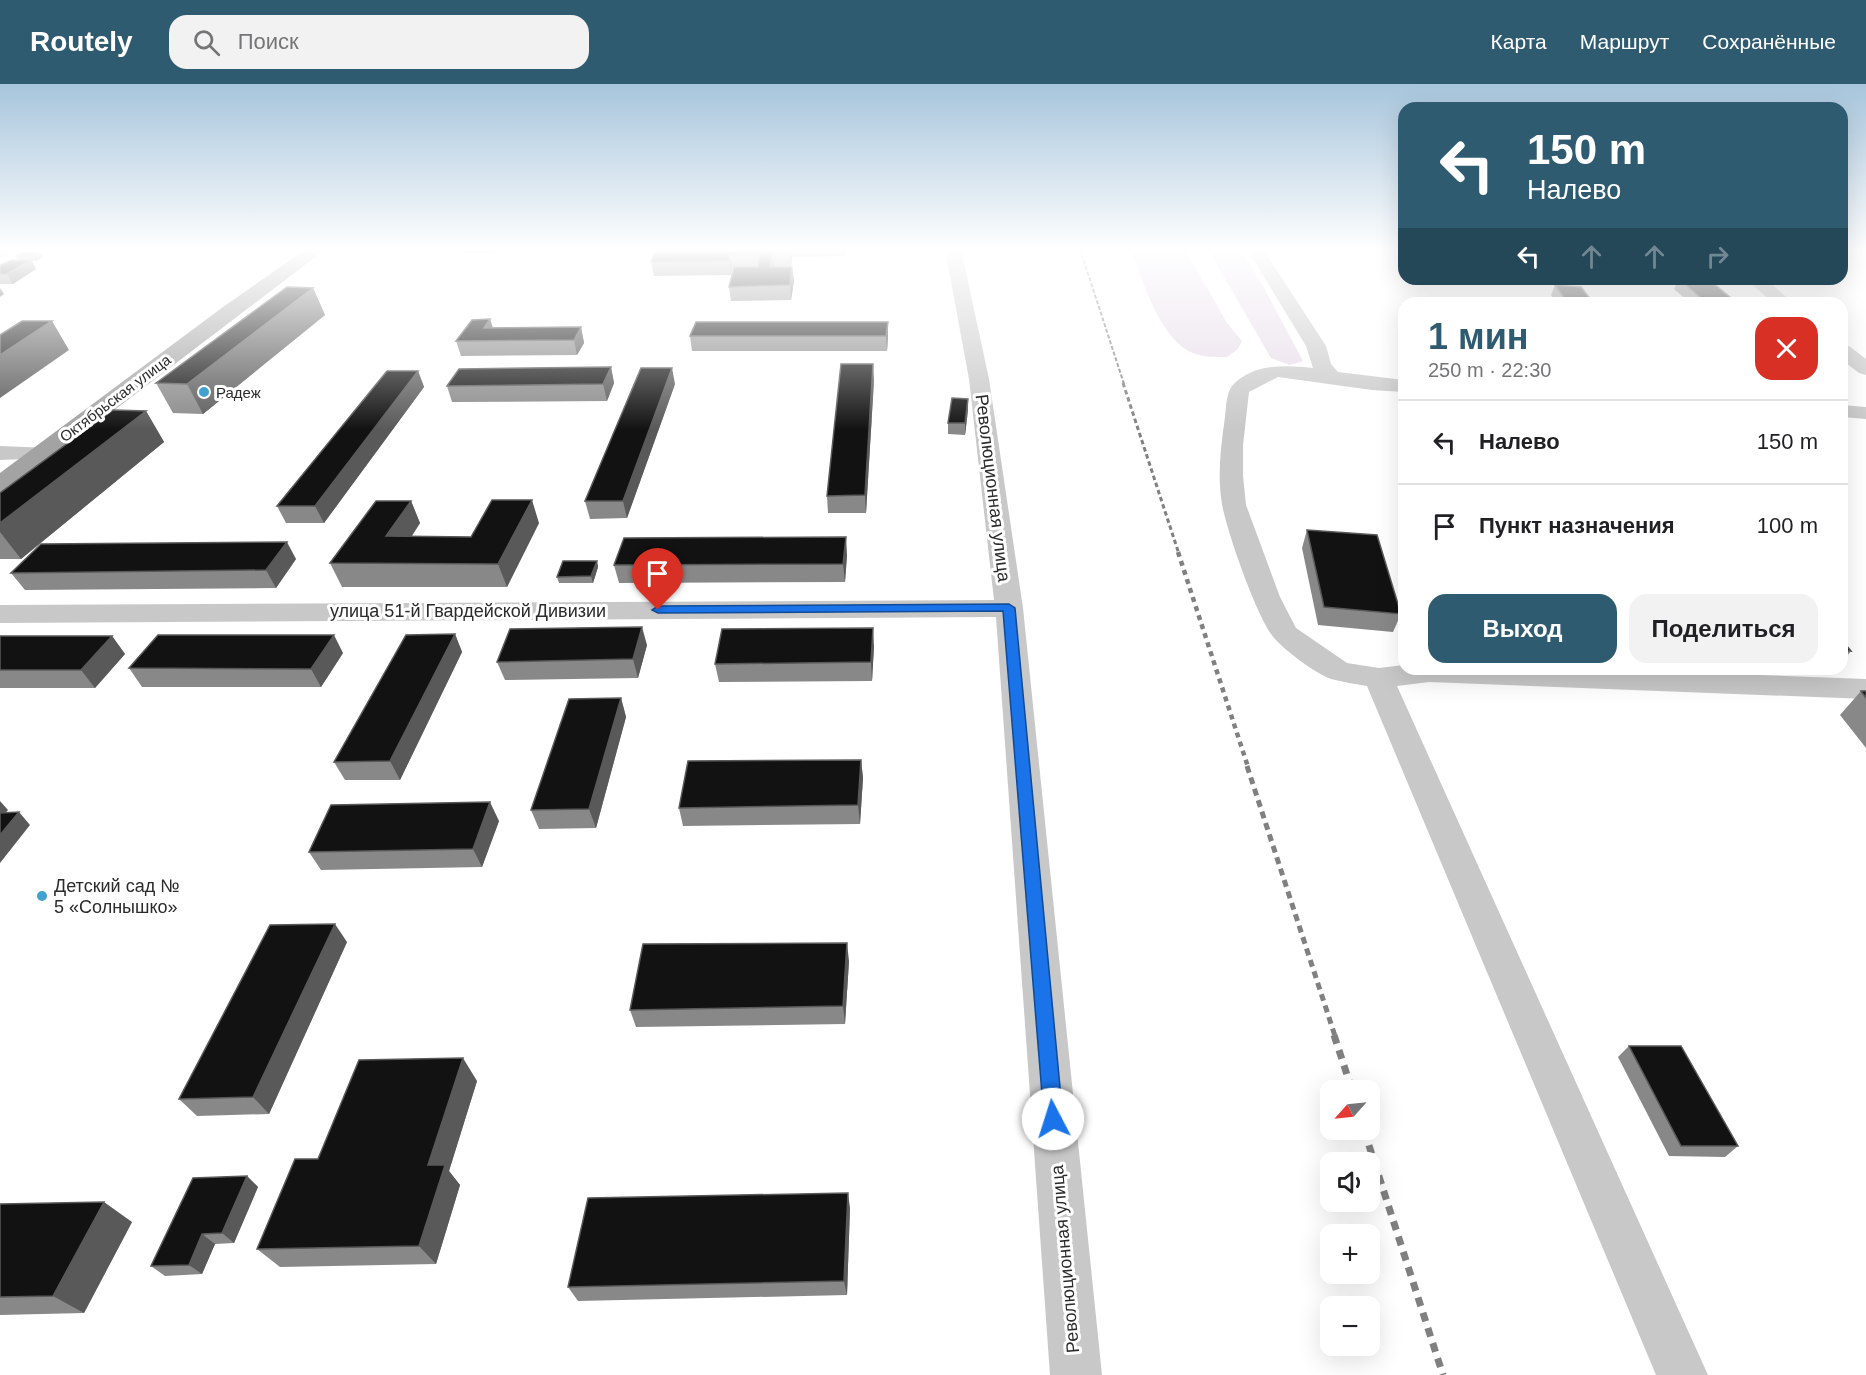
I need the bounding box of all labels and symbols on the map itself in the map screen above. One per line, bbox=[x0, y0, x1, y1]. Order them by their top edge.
street label: Октябрьская улица bbox=[56, 350, 174, 445]
place label: Радеж bbox=[216, 384, 261, 401]
marker: Радеж bbox=[197, 385, 211, 399]
street label: Революционная улица bbox=[972, 393, 1015, 584]
pin bbox=[632, 548, 683, 610]
street label: улица 51-й Гвардейской Дивизии bbox=[330, 601, 606, 621]
place label: Детский сад № 5 «Солнышко» bbox=[54, 876, 179, 917]
marker: Детский сад № 5 «Солнышко» bbox=[35, 889, 49, 903]
north arrow bbox=[1320, 1080, 1380, 1140]
position arrow bbox=[1021, 1087, 1085, 1151]
street label: Революционная улица bbox=[1047, 1163, 1083, 1354]

